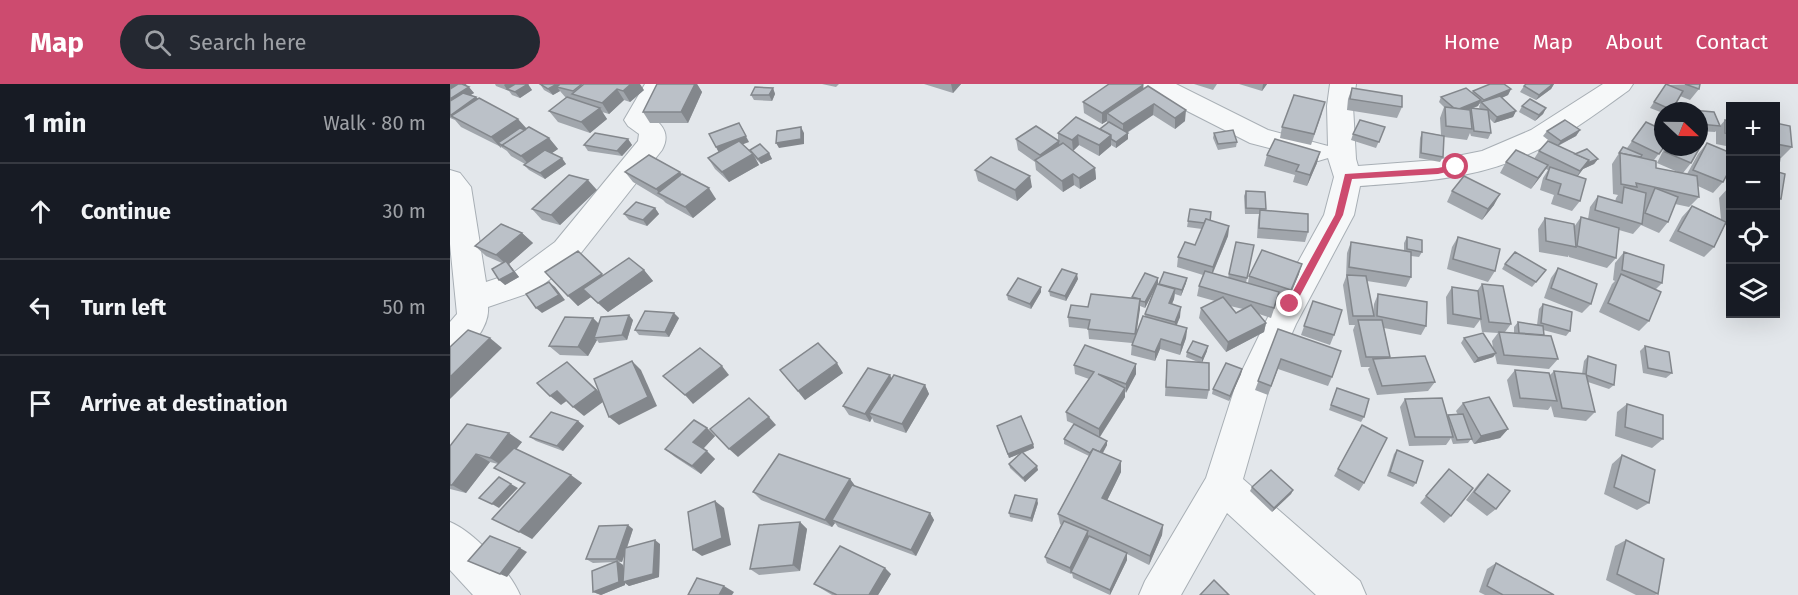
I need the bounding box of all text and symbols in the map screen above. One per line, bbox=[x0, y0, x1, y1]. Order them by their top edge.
search box bbox=[120, 15, 540, 69]
text: Map bbox=[30, 26, 84, 59]
icon: search bbox=[141, 26, 174, 59]
text: Search here bbox=[189, 29, 307, 56]
text: Home bbox=[1444, 29, 1500, 55]
text: Map bbox=[1533, 29, 1573, 55]
text: About bbox=[1606, 29, 1663, 55]
text: Contact bbox=[1696, 29, 1768, 55]
north arrow bbox=[1654, 102, 1708, 156]
map controls bbox=[1726, 102, 1780, 318]
button: + bbox=[1726, 102, 1780, 156]
text: 1 min bbox=[24, 108, 87, 139]
text: Walk · 80 m bbox=[323, 111, 426, 135]
route start bbox=[1442, 153, 1468, 179]
button: − bbox=[1726, 156, 1780, 210]
icon: ahead bbox=[24, 195, 57, 228]
text: Continue bbox=[81, 198, 171, 225]
text: 30 m bbox=[382, 199, 426, 223]
button: locate bbox=[1726, 210, 1780, 264]
button: layers bbox=[1726, 264, 1780, 318]
route end bbox=[1276, 290, 1302, 316]
icon: left bbox=[24, 291, 57, 324]
text: Turn left bbox=[81, 294, 166, 321]
text: 50 m bbox=[382, 295, 426, 319]
icon: arrive bbox=[24, 387, 57, 420]
text: Arrive at destination bbox=[81, 390, 288, 417]

